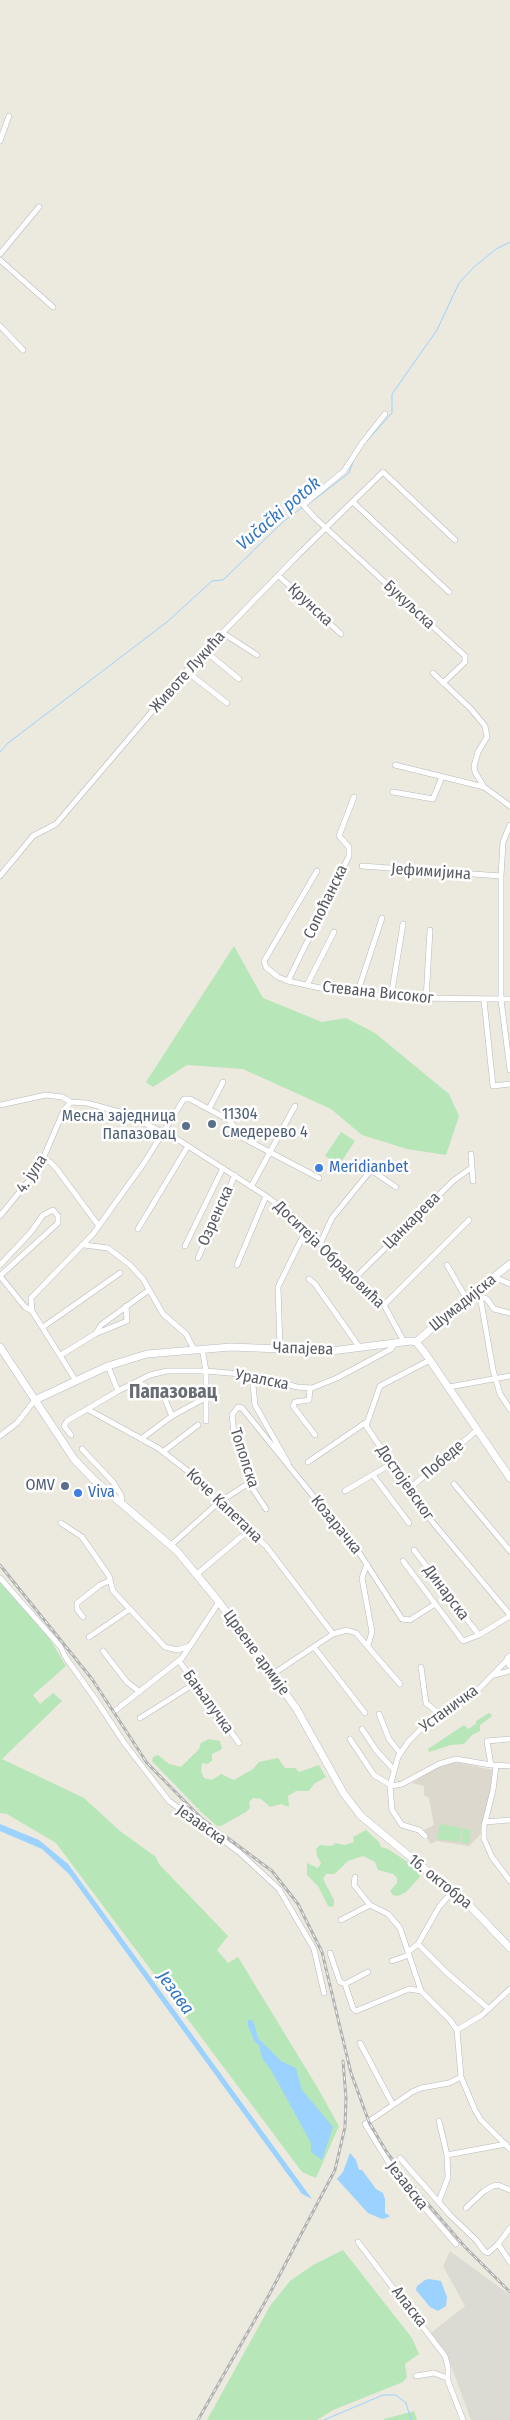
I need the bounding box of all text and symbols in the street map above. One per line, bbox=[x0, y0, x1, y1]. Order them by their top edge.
water label: Vučački potok bbox=[233, 473, 325, 555]
street label: Букуљска bbox=[379, 576, 439, 634]
street label: Крунска bbox=[283, 579, 337, 631]
street label: Животе Лукића bbox=[146, 627, 230, 717]
street label: Јефимијина bbox=[390, 860, 472, 884]
street label: Сопоћанска bbox=[300, 862, 352, 942]
street label: Стевана Високог bbox=[322, 978, 434, 1008]
place label: 11304 Смедерево 4 bbox=[222, 1105, 308, 1143]
place label: Месна заједница Папазовац bbox=[62, 1107, 176, 1145]
marker: 11304 Смедерево 4 bbox=[206, 1118, 218, 1130]
marker: Месна заједница Папазовац bbox=[180, 1120, 192, 1132]
street label: 4. јула bbox=[12, 1151, 52, 1197]
place label: Meridianbet bbox=[329, 1158, 408, 1178]
marker: Meridianbet bbox=[313, 1162, 325, 1174]
street label: Озренска bbox=[194, 1183, 238, 1249]
street label: Цанкарева bbox=[379, 1188, 445, 1254]
street label: Доситеја Обрадовића bbox=[270, 1197, 388, 1313]
street label: Шумадијска bbox=[426, 1270, 500, 1336]
street label: Чапајева bbox=[272, 1338, 334, 1360]
street label: Уралска bbox=[234, 1365, 290, 1395]
district label: Папазовац bbox=[129, 1382, 217, 1404]
street label: Тополска bbox=[225, 1426, 263, 1490]
street label: Победе bbox=[418, 1436, 468, 1484]
street label: Достојевског bbox=[372, 1442, 438, 1524]
street label: Коче Капетана bbox=[182, 1465, 266, 1547]
place label: OMV bbox=[26, 1476, 55, 1496]
marker: OMV bbox=[59, 1480, 71, 1492]
place label: Viva bbox=[88, 1483, 115, 1503]
marker: Viva bbox=[72, 1487, 84, 1499]
street label: Козарачка bbox=[306, 1492, 366, 1558]
street label: Динарска bbox=[419, 1562, 473, 1624]
street label: Црвене армије bbox=[219, 1607, 293, 1699]
street label: Бањалучка bbox=[178, 1666, 238, 1738]
street label: Устаничка bbox=[416, 1681, 482, 1737]
street label: Језавска bbox=[172, 1801, 230, 1849]
street label: 16. октобра bbox=[404, 1851, 476, 1913]
water label: Језава bbox=[152, 1967, 198, 2019]
street label: Језавска bbox=[382, 2158, 432, 2214]
street label: Аласка bbox=[387, 2283, 431, 2331]

